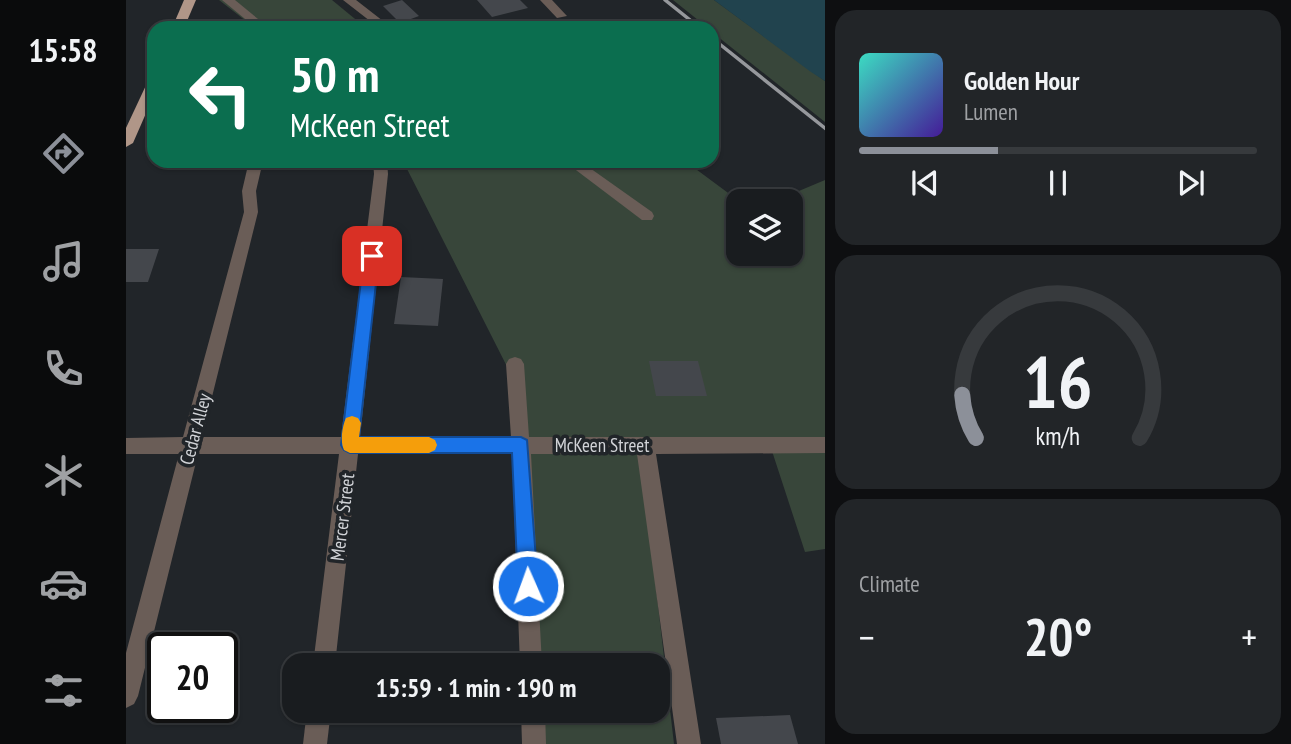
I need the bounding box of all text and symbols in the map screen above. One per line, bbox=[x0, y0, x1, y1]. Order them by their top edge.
text: 15:58 bbox=[28, 29, 98, 71]
text: 50 m bbox=[290, 42, 379, 106]
icon: left bbox=[175, 49, 266, 140]
text: Golden Hour bbox=[964, 64, 1079, 97]
text: Lumen bbox=[964, 97, 1018, 126]
text: McKeen Street bbox=[290, 104, 450, 146]
icon: directions bbox=[39, 129, 88, 178]
icon: previous bbox=[906, 164, 944, 202]
icon: pause bbox=[1039, 164, 1077, 202]
icon: next bbox=[1172, 164, 1210, 202]
map controls bbox=[726, 189, 803, 266]
button: layers bbox=[726, 189, 803, 266]
pin bbox=[342, 226, 402, 286]
icon: music bbox=[39, 237, 88, 286]
icon: arrive bbox=[353, 237, 391, 275]
text: 16 bbox=[1023, 334, 1093, 428]
icon: phone bbox=[39, 344, 88, 393]
street label: Cedar Alley bbox=[174, 390, 216, 467]
text: km/h bbox=[1036, 420, 1080, 452]
street label: McKeen Street bbox=[555, 433, 650, 457]
icon: climate bbox=[39, 451, 88, 500]
street label: Mercer Street bbox=[325, 471, 359, 562]
position arrow bbox=[491, 549, 565, 623]
icon: car bbox=[39, 559, 88, 608]
text: Climate bbox=[859, 569, 920, 598]
text: 20° bbox=[1024, 603, 1092, 670]
text: − bbox=[859, 612, 875, 661]
text: + bbox=[1241, 612, 1257, 661]
speed limit sign: 20 bbox=[147, 632, 238, 723]
icon: filters bbox=[39, 666, 88, 715]
text: 15:59 · 1 min · 190 m bbox=[376, 671, 576, 704]

